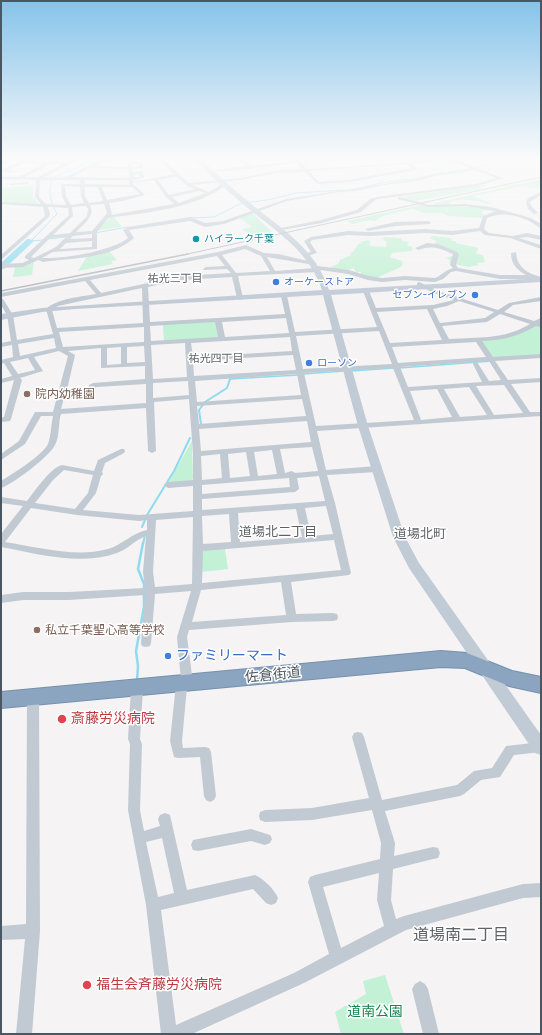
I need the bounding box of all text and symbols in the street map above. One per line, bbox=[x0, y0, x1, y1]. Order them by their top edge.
place label: ハイラーク千葉 bbox=[204, 233, 274, 245]
marker: ハイラーク千葉 bbox=[191, 234, 201, 244]
district label: 祐光三丁目 bbox=[148, 272, 202, 286]
place label: オーケーストア bbox=[284, 276, 354, 288]
marker: オーケーストア bbox=[271, 277, 281, 287]
place label: セブン-イレブン bbox=[392, 289, 467, 301]
marker: セブン-イレブン bbox=[470, 290, 480, 300]
district label: 祐光四丁目 bbox=[189, 352, 243, 366]
place label: ローソン bbox=[317, 357, 357, 369]
marker: ローソン bbox=[304, 358, 314, 368]
place label: 院内幼稚園 bbox=[35, 387, 95, 401]
marker: 院内幼稚園 bbox=[22, 389, 32, 399]
district label: 道場北二丁目 bbox=[239, 524, 317, 540]
district label: 道場北町 bbox=[394, 526, 446, 542]
place label: 私立千葉聖心高等学校 bbox=[45, 623, 165, 637]
marker: 私立千葉聖心高等学校 bbox=[32, 625, 42, 635]
place label: ファミリーマート bbox=[176, 648, 288, 664]
marker: ファミリーマート bbox=[163, 651, 173, 661]
street label: 佐倉街道 bbox=[244, 664, 302, 686]
place label: 斎藤労災病院 bbox=[71, 711, 155, 727]
marker: 斎藤労災病院 bbox=[56, 713, 68, 725]
district label: 道場南二丁目 bbox=[413, 925, 509, 945]
place label: 福生会斉藤労災病院 bbox=[96, 977, 222, 993]
marker: 福生会斉藤労災病院 bbox=[81, 979, 93, 991]
park label: 道南公園 bbox=[347, 1004, 403, 1020]

